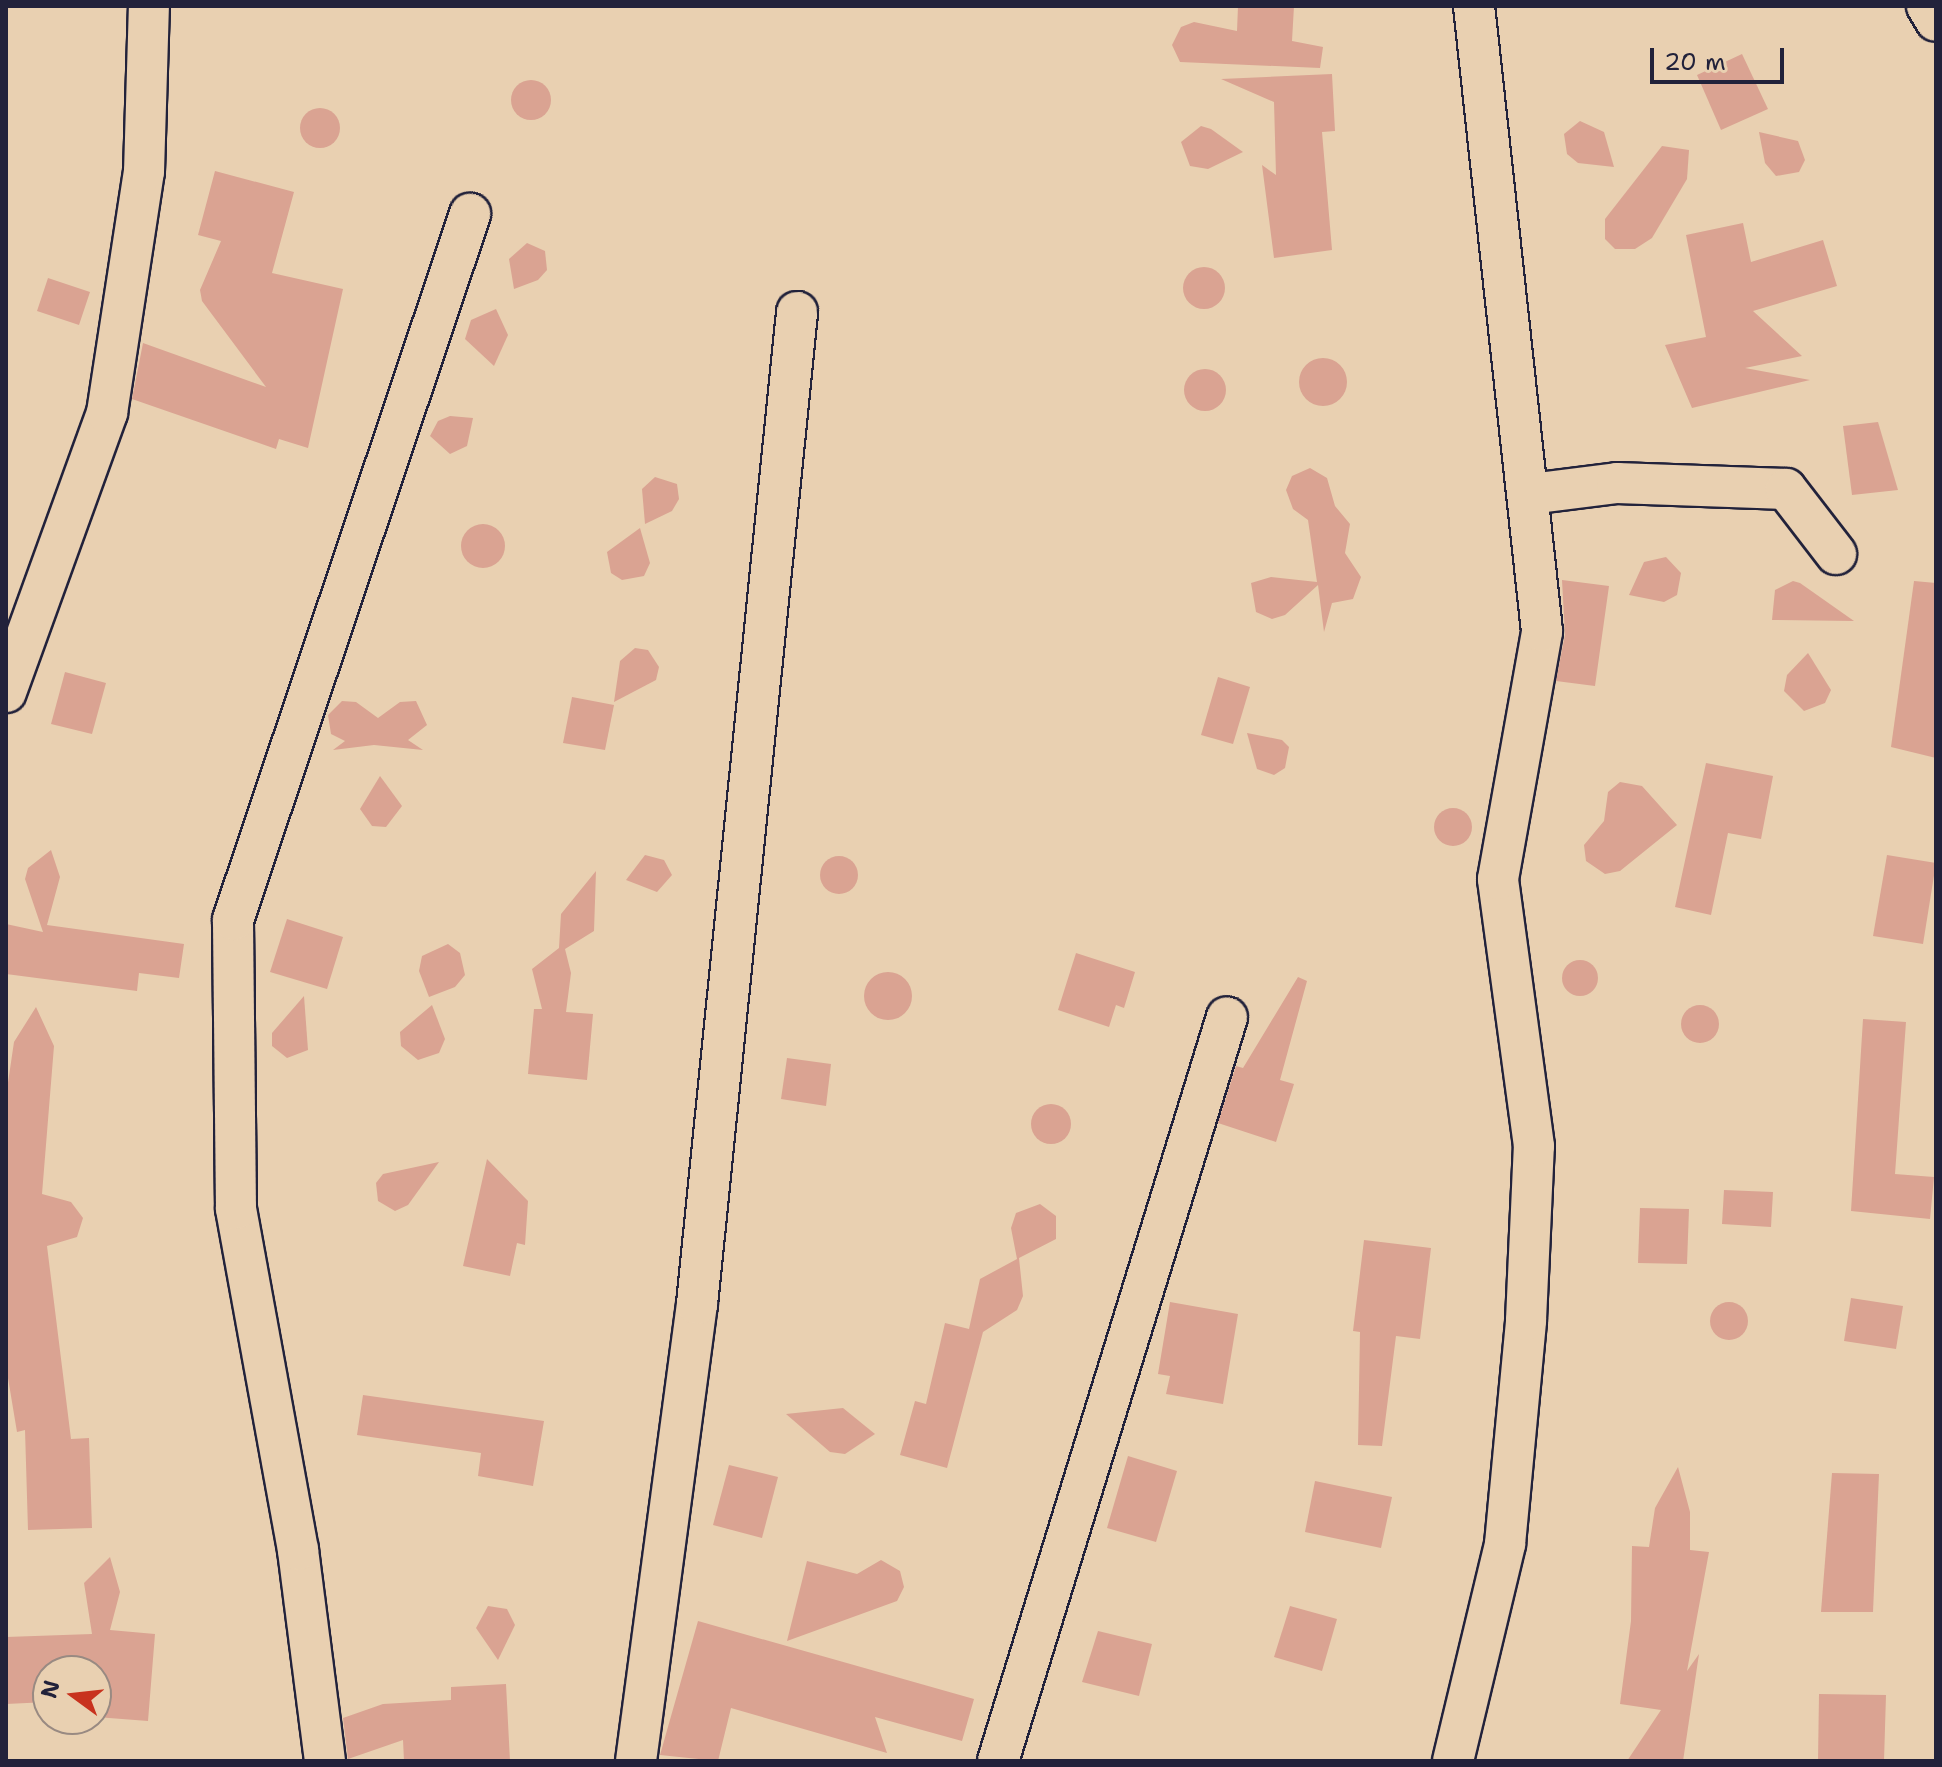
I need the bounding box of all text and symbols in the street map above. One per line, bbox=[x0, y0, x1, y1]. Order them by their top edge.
scale bar bbox=[1654, 32, 1788, 82]
text: 20 m bbox=[1664, 46, 1726, 78]
north arrow bbox=[32, 1655, 112, 1735]
text: N bbox=[34, 1677, 67, 1701]

